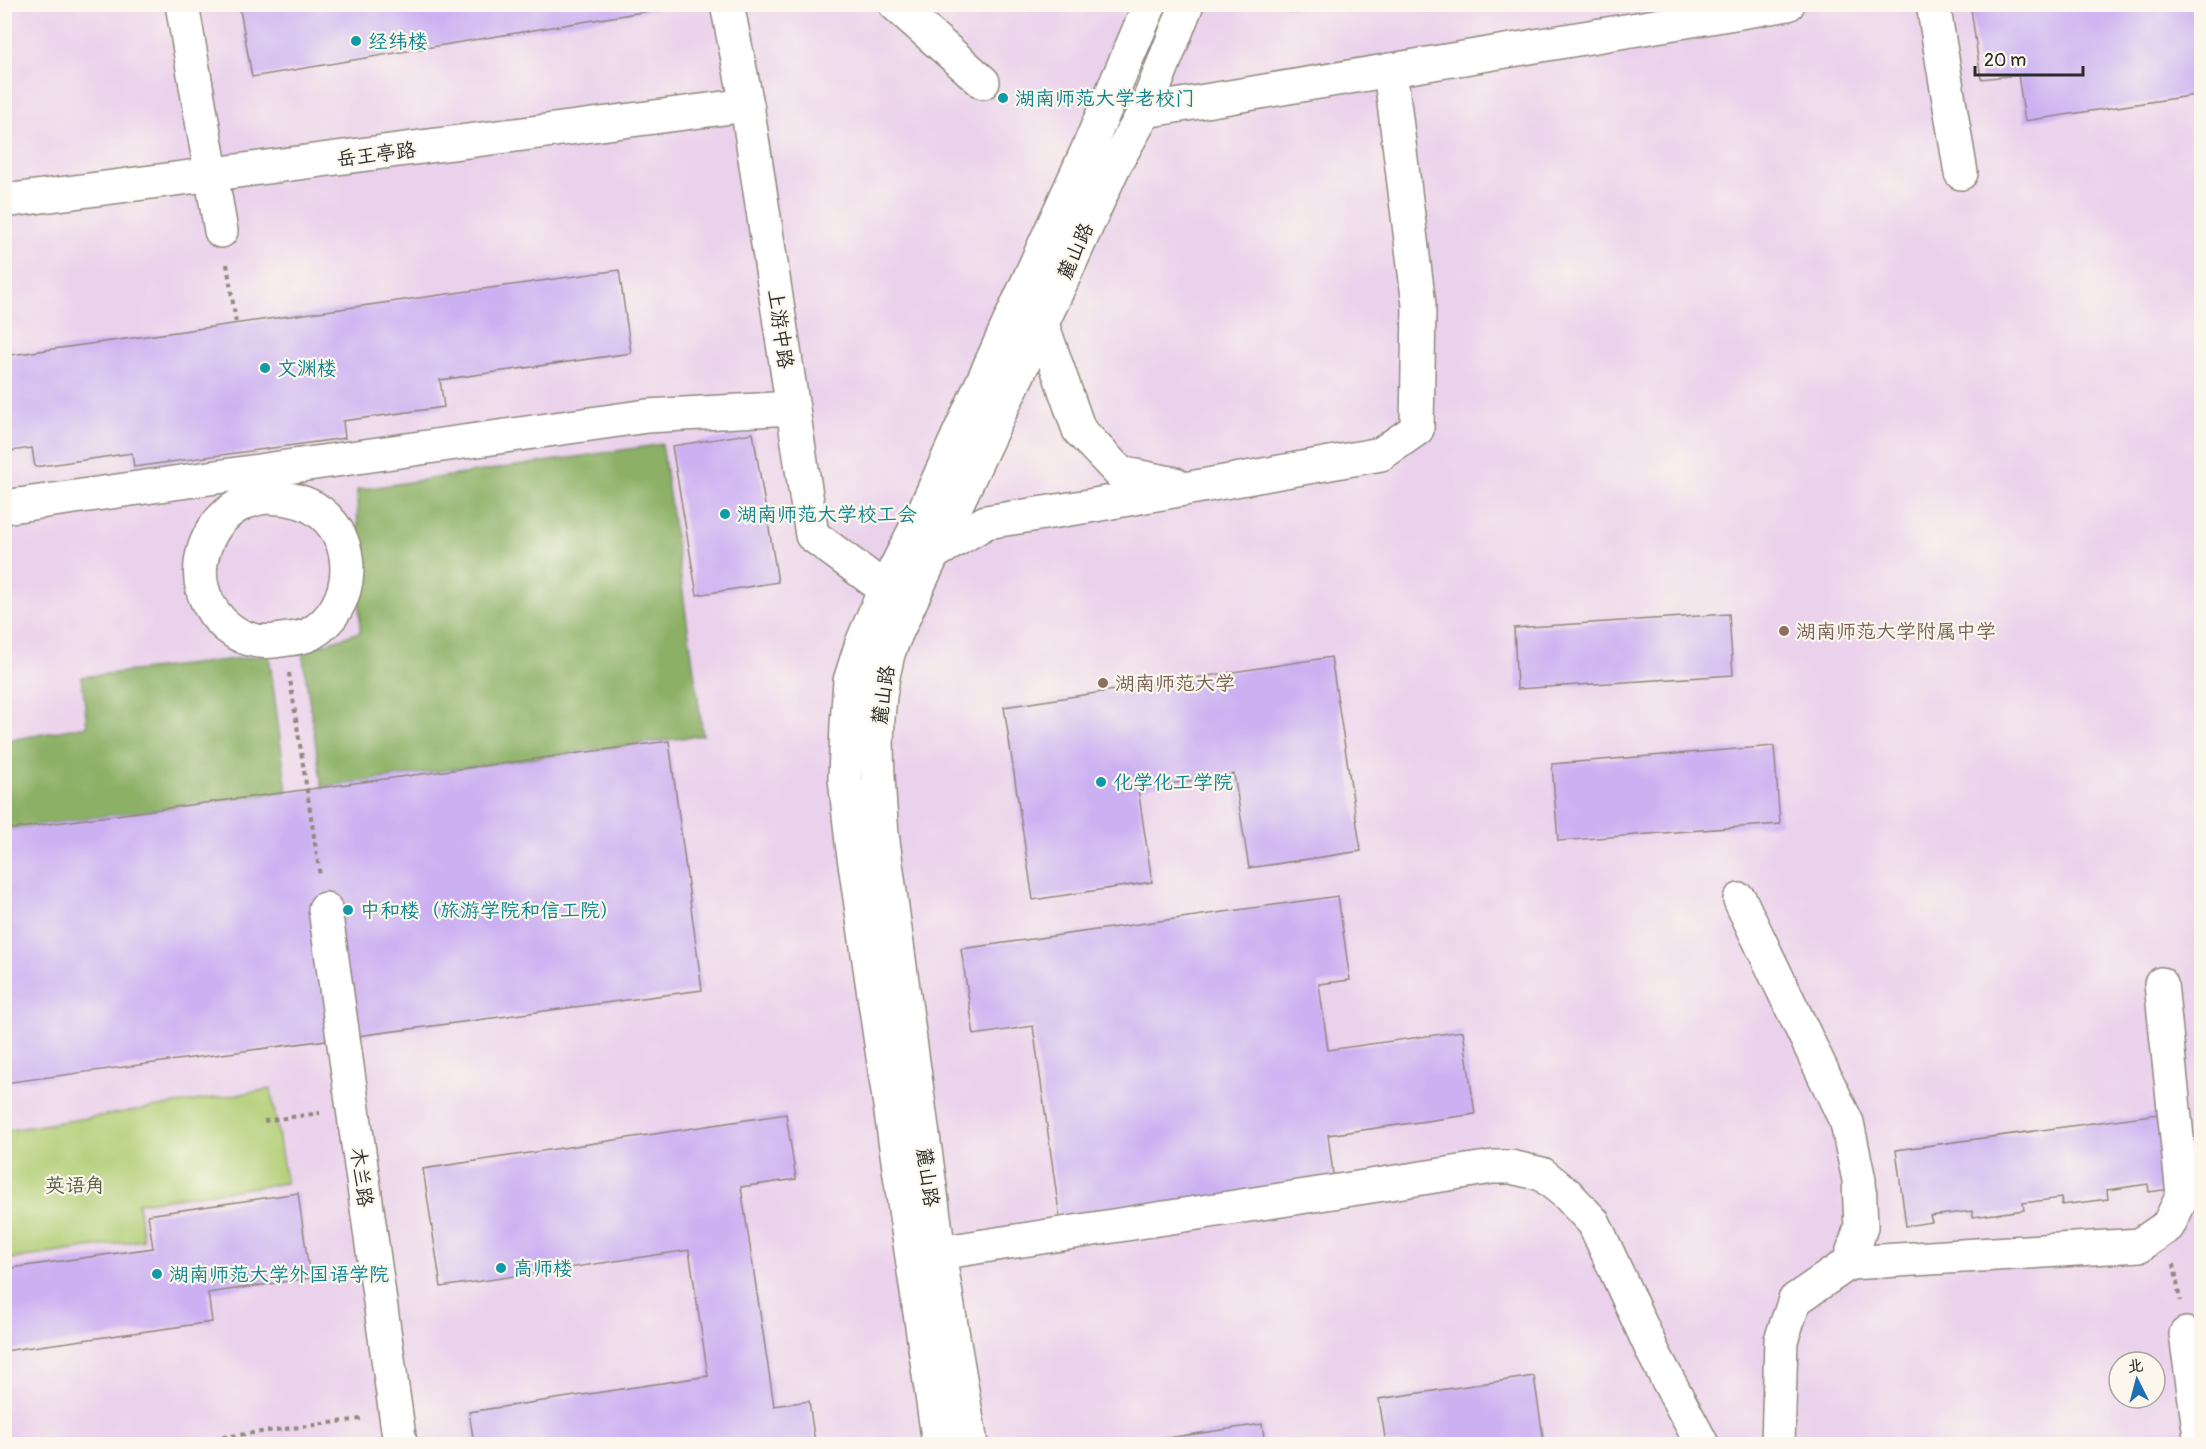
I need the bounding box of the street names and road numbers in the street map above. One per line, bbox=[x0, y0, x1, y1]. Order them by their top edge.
street label: 岳王亭路 bbox=[335, 137, 418, 172]
street label: 麓山路 bbox=[1052, 218, 1099, 284]
street label: 上游中路 bbox=[763, 288, 799, 371]
street label: 麓山路 bbox=[867, 663, 900, 727]
street label: 木兰路 bbox=[345, 1146, 378, 1210]
street label: 麓山路 bbox=[911, 1146, 944, 1210]

